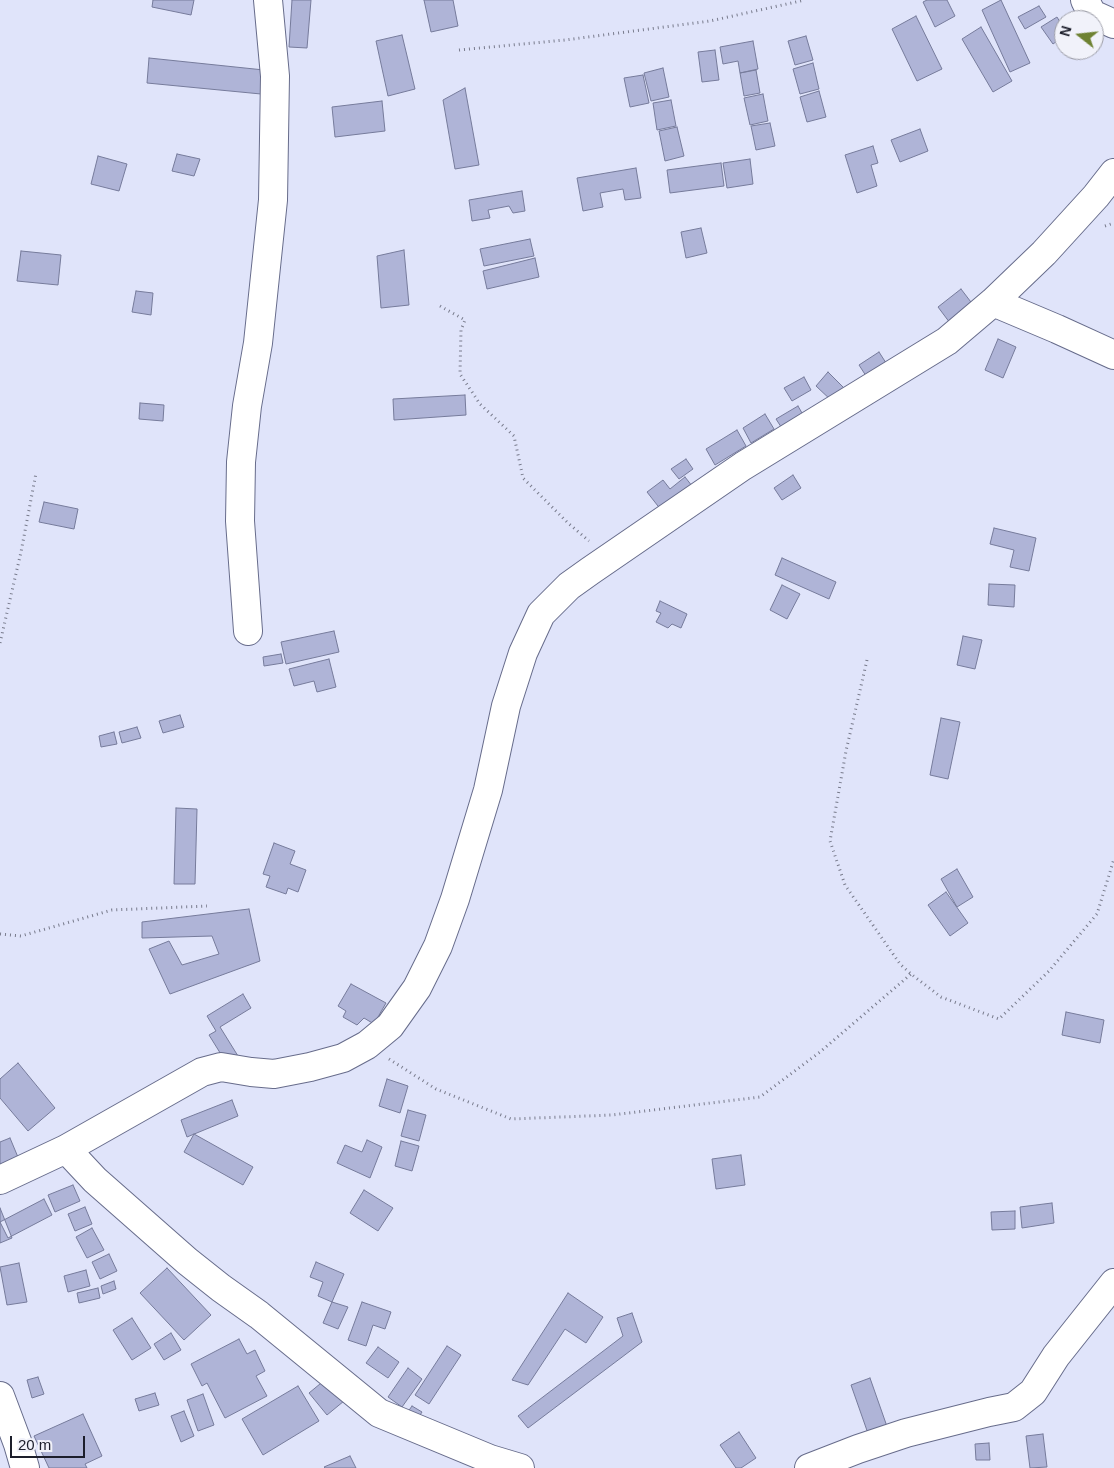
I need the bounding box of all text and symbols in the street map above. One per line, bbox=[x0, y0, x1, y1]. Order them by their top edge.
north arrow bbox=[1054, 10, 1104, 60]
text: N bbox=[1056, 24, 1075, 38]
scale bar bbox=[12, 1426, 88, 1458]
text: 20 m bbox=[18, 1436, 51, 1453]

